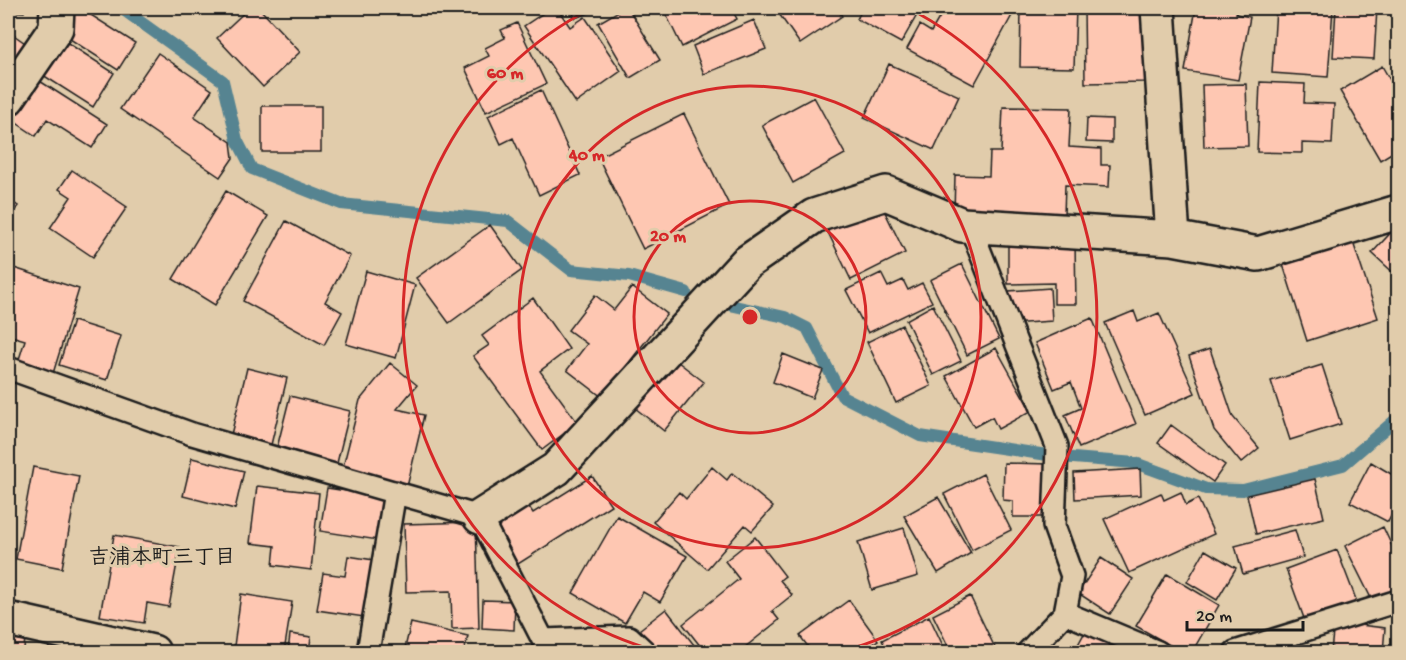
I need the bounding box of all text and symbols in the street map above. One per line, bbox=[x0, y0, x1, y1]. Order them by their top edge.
text: 60 m bbox=[487, 64, 523, 85]
text: 40 m bbox=[568, 146, 605, 167]
text: 20 m bbox=[650, 227, 686, 248]
centre of rings bbox=[740, 307, 760, 327]
district label: 吉浦本町三丁目 bbox=[89, 545, 236, 572]
scale bar bbox=[1187, 594, 1302, 632]
text: 20 m bbox=[1196, 607, 1232, 628]

